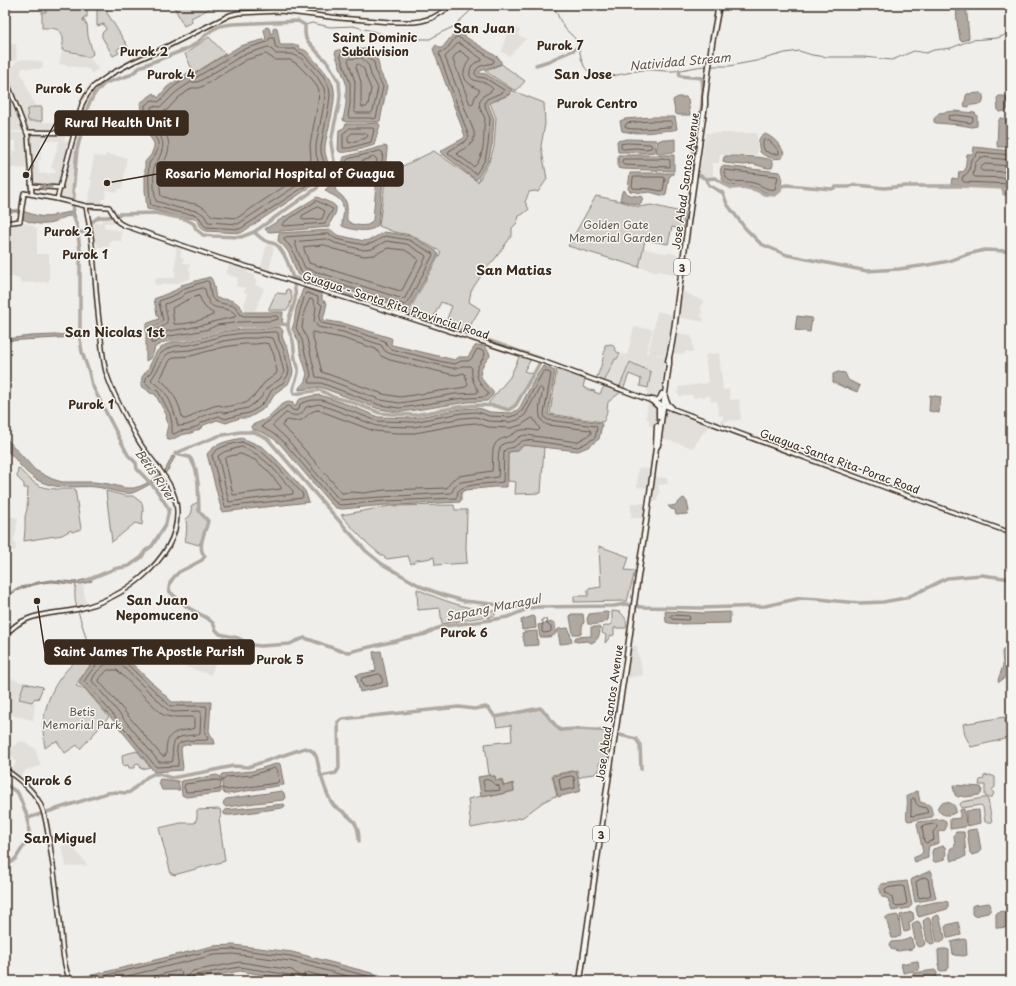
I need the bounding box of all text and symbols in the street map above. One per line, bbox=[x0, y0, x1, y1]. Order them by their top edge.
district label: San Juan bbox=[453, 18, 515, 37]
district label: Saint Dominic Subdivision bbox=[333, 28, 418, 60]
district label: Purok 7 bbox=[537, 36, 583, 54]
district label: Purok 2 bbox=[120, 42, 169, 60]
water label: Natividad Stream bbox=[629, 48, 732, 74]
district label: San Jose bbox=[554, 64, 612, 83]
district label: Purok 4 bbox=[147, 65, 195, 83]
district label: Purok 6 bbox=[35, 79, 83, 97]
district label: Purok Centro bbox=[557, 94, 637, 112]
callout: Rural Health Unit I bbox=[55, 111, 188, 135]
street label: Jose Abad Santos Avenue bbox=[667, 111, 703, 250]
text: Rural Health Unit I bbox=[65, 113, 179, 131]
callout: Rosario Memorial Hospital of Guagua bbox=[157, 162, 403, 186]
text: Rosario Memorial Hospital of Guagua bbox=[165, 164, 395, 182]
one-way arrow bbox=[40, 183, 53, 190]
park label: Golden Gate Memorial Garden bbox=[569, 216, 663, 246]
district label: Purok 2 bbox=[44, 222, 93, 240]
district label: Purok 1 bbox=[62, 245, 108, 263]
road number: 3 bbox=[674, 259, 690, 275]
district label: San Matias bbox=[476, 260, 552, 279]
street label: Guagua - Santa Rita Provincial Road bbox=[300, 267, 492, 343]
district label: San Nicolas 1st bbox=[65, 322, 166, 341]
district label: Purok 1 bbox=[68, 395, 114, 413]
street label: Guagua-Santa Rita-Porac Road bbox=[758, 424, 922, 498]
water label: Betis River bbox=[131, 445, 182, 506]
water label: Sapang Maragul bbox=[444, 589, 544, 625]
district label: San Juan Nepomuceno bbox=[116, 590, 199, 624]
district label: Purok 6 bbox=[440, 623, 488, 641]
callout: Saint James The Apostle Parish bbox=[45, 640, 254, 664]
text: Saint James The Apostle Parish bbox=[53, 642, 245, 660]
street label: Jose Abad Santos Avenue bbox=[591, 643, 627, 782]
district label: Purok 5 bbox=[256, 650, 304, 668]
park label: Betis Memorial Park bbox=[42, 703, 122, 733]
district label: Purok 6 bbox=[24, 771, 72, 789]
road number: 3 bbox=[593, 826, 609, 842]
district label: San Miguel bbox=[24, 828, 96, 847]

